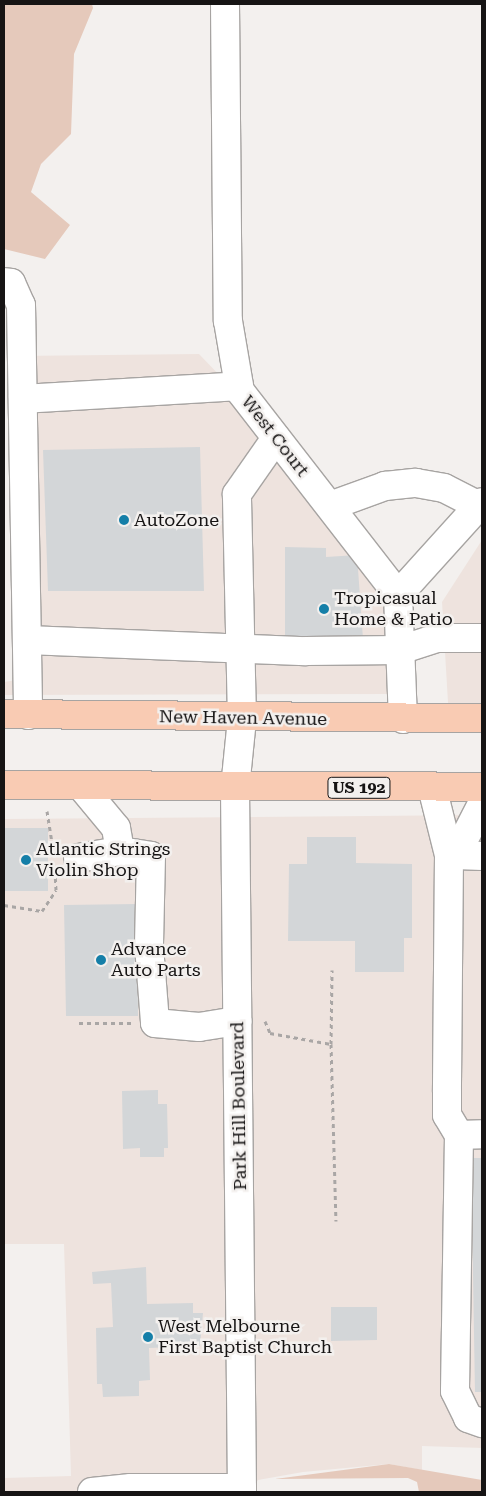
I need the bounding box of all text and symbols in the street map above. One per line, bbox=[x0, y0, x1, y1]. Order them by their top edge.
street label: West Court bbox=[237, 391, 313, 481]
place label: AutoZone bbox=[134, 509, 219, 531]
marker: AutoZone bbox=[118, 514, 130, 526]
place label: Tropicasual Home & Patio bbox=[334, 588, 453, 630]
marker: Tropicasual Home & Patio bbox=[318, 603, 330, 615]
street label: New Haven Avenue bbox=[159, 706, 327, 730]
road number: US 192 bbox=[326, 774, 392, 801]
place label: Atlantic Strings Violin Shop bbox=[36, 839, 170, 882]
marker: Atlantic Strings Violin Shop bbox=[20, 854, 32, 866]
place label: Advance Auto Parts bbox=[111, 939, 201, 982]
marker: Advance Auto Parts bbox=[95, 954, 107, 966]
street label: Park Hill Boulevard bbox=[227, 1021, 251, 1191]
place label: West Melbourne First Baptist Church bbox=[158, 1316, 332, 1358]
marker: West Melbourne First Baptist Church bbox=[142, 1331, 154, 1343]

